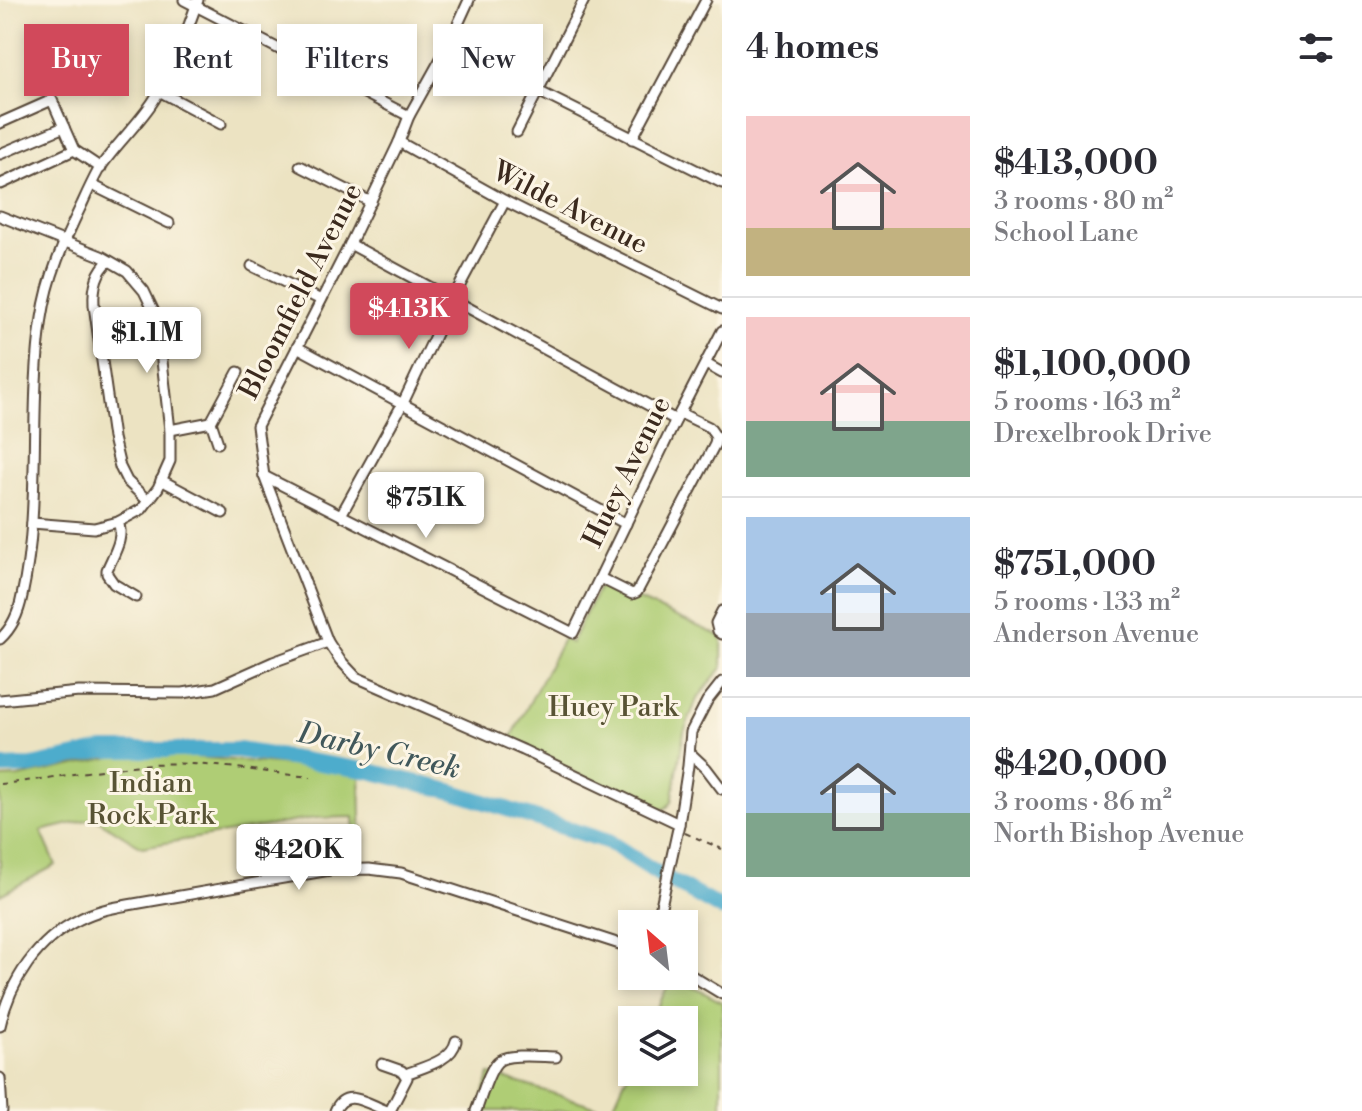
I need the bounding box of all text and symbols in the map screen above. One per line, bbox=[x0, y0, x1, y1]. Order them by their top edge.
chip: Buy bbox=[24, 24, 129, 96]
chip: Rent bbox=[145, 24, 261, 96]
chip: Filters bbox=[277, 24, 417, 96]
chip: New bbox=[433, 24, 543, 96]
icon: filters bbox=[1294, 26, 1338, 70]
text: 4 homes bbox=[746, 27, 879, 69]
text: $413,000 bbox=[994, 143, 1158, 185]
icon: home bbox=[810, 148, 906, 244]
street label: Wilde Avenue bbox=[485, 153, 654, 262]
street label: Bloomfield Avenue bbox=[231, 177, 371, 406]
text: 3 rooms · 80 m² bbox=[994, 185, 1173, 217]
text: School Lane bbox=[994, 217, 1139, 249]
pin: $413K bbox=[353, 283, 465, 351]
text: $413K bbox=[368, 293, 450, 325]
pin: $1.1M bbox=[91, 307, 203, 375]
text: $1.1M bbox=[111, 317, 183, 349]
text: $1,100,000 bbox=[994, 344, 1191, 386]
icon: home bbox=[810, 349, 906, 445]
text: 5 rooms · 163 m² bbox=[994, 386, 1181, 418]
street label: Huey Avenue bbox=[575, 391, 679, 553]
text: Drexelbrook Drive bbox=[994, 418, 1212, 450]
pin: $751K bbox=[370, 472, 482, 540]
text: $751K bbox=[386, 482, 466, 514]
text: $751,000 bbox=[994, 544, 1156, 586]
icon: home bbox=[810, 549, 906, 645]
text: 5 rooms · 133 m² bbox=[994, 586, 1180, 618]
text: Anderson Avenue bbox=[994, 618, 1199, 650]
park label: Huey Park bbox=[548, 690, 679, 725]
water label: Darby Creek bbox=[293, 714, 464, 788]
text: $420,000 bbox=[994, 744, 1168, 786]
icon: home bbox=[810, 749, 906, 845]
park label: Indian Rock Park bbox=[87, 766, 216, 833]
text: 3 rooms · 86 m² bbox=[994, 786, 1172, 818]
text: North Bishop Avenue bbox=[994, 818, 1244, 850]
pin: $420K bbox=[243, 824, 355, 892]
text: $420K bbox=[254, 834, 344, 866]
north arrow bbox=[618, 910, 698, 990]
map controls bbox=[618, 910, 698, 1086]
button: layers bbox=[618, 1006, 698, 1086]

